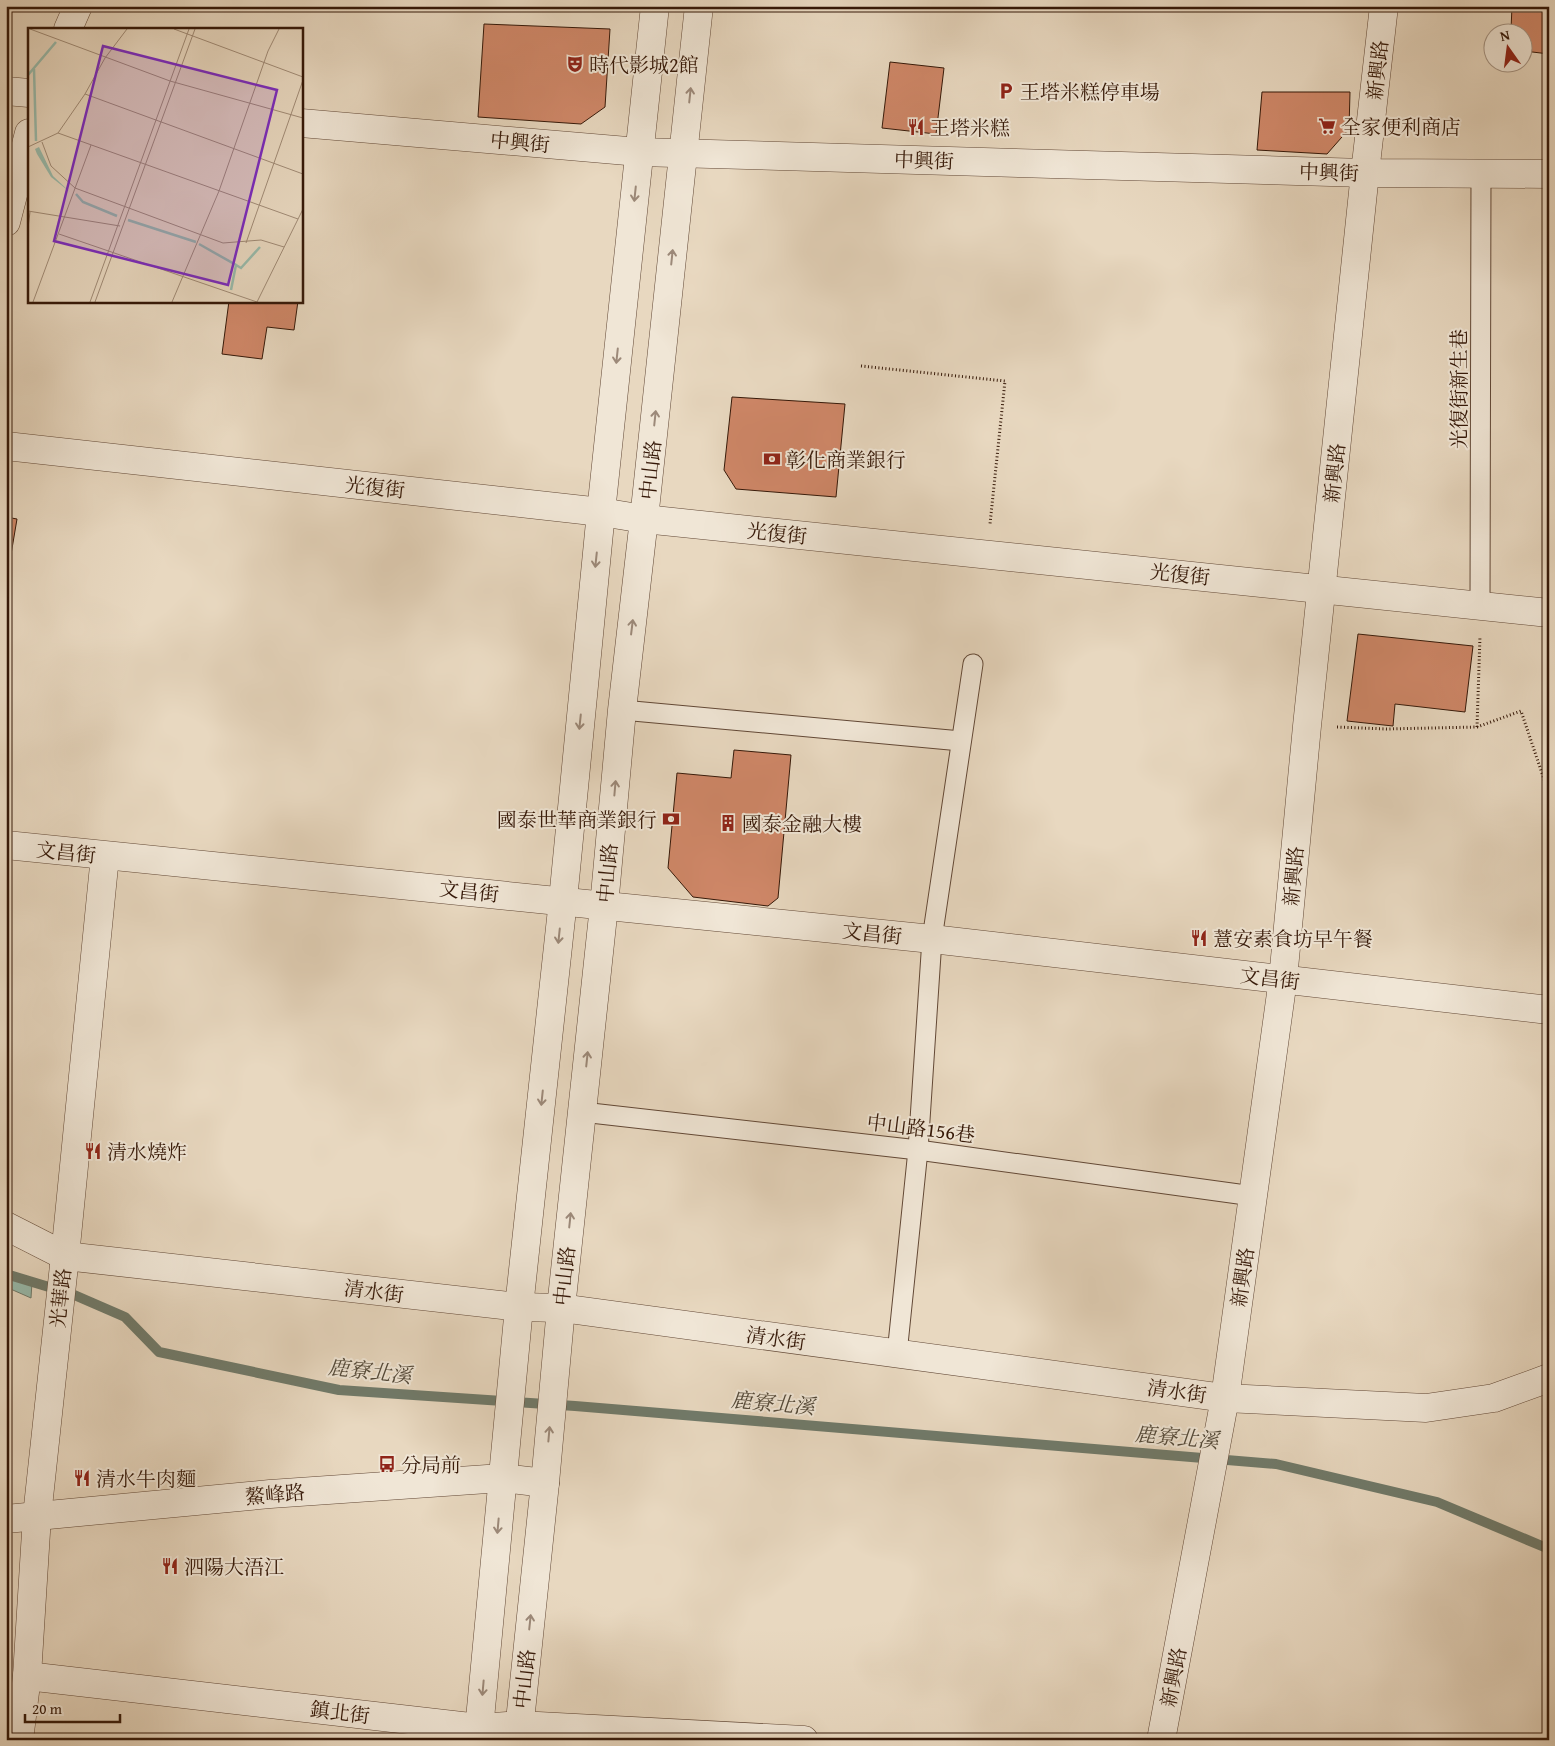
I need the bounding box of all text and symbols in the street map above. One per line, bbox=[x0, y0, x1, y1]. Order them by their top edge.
north arrow bbox=[1482, 22, 1532, 72]
text: N bbox=[1498, 24, 1512, 46]
inset map bbox=[28, 28, 302, 302]
street label: 新興路 bbox=[1359, 39, 1395, 101]
place label: 時代影城2館 bbox=[589, 50, 699, 79]
theatre icon: 時代影城2館 bbox=[565, 54, 585, 74]
place label: 王塔米糕停車場 bbox=[1020, 77, 1160, 106]
parking icon: 王塔米糕停車場 bbox=[996, 81, 1016, 101]
one-way arrow bbox=[685, 87, 694, 103]
place label: 全家便利商店 bbox=[1341, 112, 1461, 141]
place label: 王塔米糕 bbox=[930, 113, 1010, 142]
supermarket icon: 全家便利商店 bbox=[1317, 116, 1337, 136]
restaurant icon: 王塔米糕 bbox=[906, 117, 926, 137]
street label: 中興街 bbox=[489, 125, 551, 159]
street label: 中興街 bbox=[894, 144, 954, 176]
street label: 中興街 bbox=[1299, 156, 1359, 188]
one-way arrow bbox=[630, 186, 640, 202]
one-way arrow bbox=[667, 249, 677, 265]
street label: 光復街新生巷 bbox=[1444, 329, 1473, 449]
one-way arrow bbox=[613, 347, 622, 363]
one-way arrow bbox=[650, 411, 660, 427]
street label: 中山路 bbox=[632, 439, 668, 501]
street label: 新興路 bbox=[1316, 442, 1352, 504]
place label: 彰化商業銀行 bbox=[786, 445, 906, 474]
bank icon: 彰化商業銀行 bbox=[762, 449, 782, 469]
street label: 光復街 bbox=[344, 469, 406, 505]
street label: 光復街 bbox=[746, 515, 808, 551]
one-way arrow bbox=[591, 552, 601, 568]
street label: 光復街 bbox=[1149, 556, 1211, 592]
one-way arrow bbox=[627, 619, 637, 635]
one-way arrow bbox=[575, 714, 585, 730]
one-way arrow bbox=[610, 781, 620, 797]
place label: 國泰世華商業銀行 bbox=[497, 805, 657, 834]
bank icon: 國泰世華商業銀行 bbox=[661, 809, 681, 829]
place label: 國泰金融大樓 bbox=[742, 809, 862, 838]
building icon: 國泰金融大樓 bbox=[718, 813, 738, 833]
street label: 文昌街 bbox=[35, 834, 97, 870]
street label: 中山路 bbox=[590, 842, 624, 904]
street label: 新興路 bbox=[1276, 845, 1310, 907]
street label: 文昌街 bbox=[438, 873, 500, 909]
street label: 文昌街 bbox=[841, 915, 903, 951]
place label: 薏安素食坊早午餐 bbox=[1213, 924, 1373, 953]
one-way arrow bbox=[554, 928, 564, 944]
restaurant icon: 薏安素食坊早午餐 bbox=[1189, 928, 1209, 948]
street label: 文昌街 bbox=[1238, 960, 1302, 996]
one-way arrow bbox=[582, 1051, 592, 1067]
one-way arrow bbox=[537, 1089, 546, 1105]
street label: 中山路156巷 bbox=[865, 1107, 977, 1149]
place label: 清水燒炸 bbox=[107, 1137, 187, 1166]
restaurant icon: 清水燒炸 bbox=[83, 1141, 103, 1161]
one-way arrow bbox=[565, 1213, 575, 1229]
street label: 中山路 bbox=[546, 1245, 582, 1307]
street label: 新興路 bbox=[1223, 1245, 1261, 1309]
street label: 光華路 bbox=[42, 1267, 78, 1329]
street label: 清水街 bbox=[342, 1273, 406, 1309]
street label: 清水街 bbox=[744, 1319, 808, 1357]
water label: 鹿寮北溪 bbox=[327, 1351, 415, 1391]
street label: 清水街 bbox=[1145, 1372, 1209, 1410]
water label: 鹿寮北溪 bbox=[730, 1384, 818, 1422]
water label: 鹿寮北溪 bbox=[1134, 1418, 1222, 1456]
one-way arrow bbox=[544, 1427, 554, 1443]
place label: 分局前 bbox=[401, 1450, 461, 1479]
bus stop icon: 分局前 bbox=[377, 1454, 397, 1474]
place label: 清水牛肉麵 bbox=[96, 1464, 196, 1493]
restaurant icon: 清水牛肉麵 bbox=[72, 1468, 92, 1488]
street label: 鰲峰路 bbox=[244, 1477, 306, 1511]
one-way arrow bbox=[493, 1518, 503, 1534]
place label: 泗陽大浯江 bbox=[184, 1552, 284, 1581]
restaurant icon: 泗陽大浯江 bbox=[160, 1556, 180, 1576]
one-way arrow bbox=[525, 1614, 535, 1630]
street label: 新興路 bbox=[1153, 1645, 1193, 1709]
street label: 中山路 bbox=[506, 1648, 542, 1710]
one-way arrow bbox=[478, 1680, 488, 1696]
scale bar bbox=[25, 1691, 120, 1723]
street label: 鎮北街 bbox=[308, 1694, 372, 1730]
text: 20 m bbox=[32, 1698, 63, 1719]

